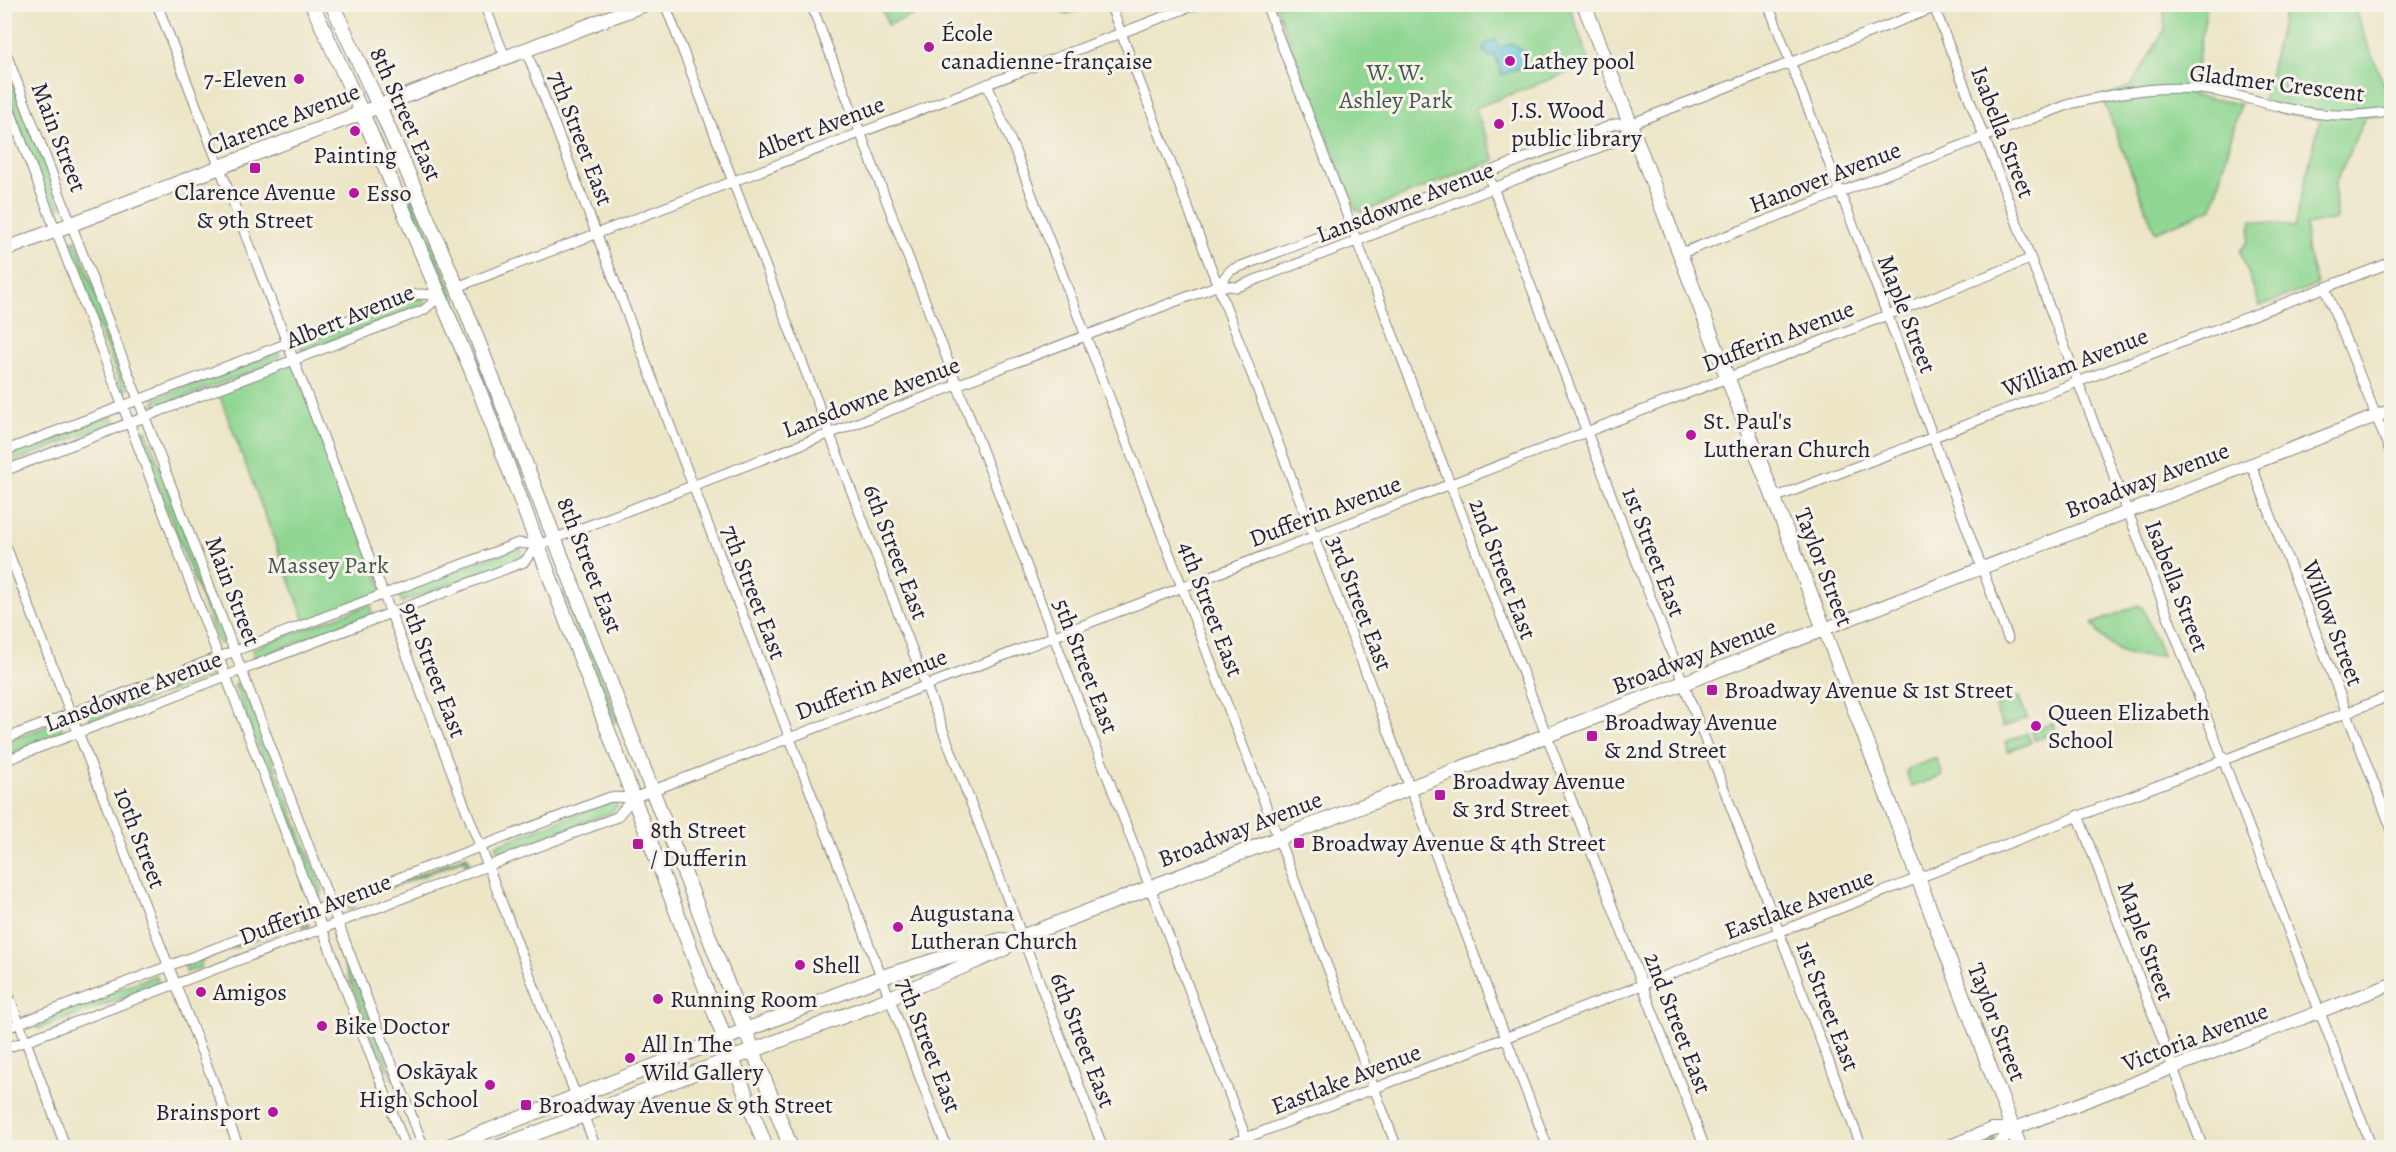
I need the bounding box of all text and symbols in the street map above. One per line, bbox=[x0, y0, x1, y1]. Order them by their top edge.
place label: École canadienne-française bbox=[941, 17, 1153, 77]
marker: École canadienne-française bbox=[922, 40, 936, 54]
street label: 8th Street East bbox=[362, 42, 450, 186]
place label: Lathey pool bbox=[1522, 45, 1635, 77]
marker: Lathey pool bbox=[1503, 54, 1517, 68]
park label: W. W. Ashley Park bbox=[1338, 56, 1453, 116]
street label: Gladmer Crescent bbox=[2188, 56, 2366, 110]
street label: Isabella Street bbox=[1963, 62, 2043, 203]
place label: 7-Eleven bbox=[204, 63, 287, 95]
street label: 7th Street East bbox=[541, 66, 621, 210]
marker: 7-Eleven bbox=[292, 72, 306, 86]
street label: Clarence Avenue bbox=[202, 75, 364, 163]
street label: Main Street bbox=[23, 78, 95, 196]
street label: Albert Avenue bbox=[750, 88, 889, 167]
place label: J.S. Wood public library bbox=[1511, 94, 1642, 154]
marker: J.S. Wood public library bbox=[1492, 117, 1506, 131]
marker: Painting bbox=[348, 124, 362, 138]
street label: Hanover Avenue bbox=[1745, 133, 1905, 221]
place label: Painting bbox=[313, 139, 397, 171]
street label: Lansdowne Avenue bbox=[1312, 153, 1498, 251]
marker: Clarence Avenue & 9th Street bbox=[248, 161, 262, 175]
place label: Clarence Avenue & 9th Street bbox=[174, 176, 336, 236]
place label: Esso bbox=[366, 177, 411, 209]
marker: Esso bbox=[347, 186, 361, 200]
street label: Maple Street bbox=[1870, 250, 1944, 378]
street label: Albert Avenue bbox=[280, 276, 419, 357]
street label: Dufferin Avenue bbox=[1697, 292, 1859, 380]
street label: William Avenue bbox=[1996, 319, 2153, 405]
street label: Lansdowne Avenue bbox=[778, 348, 964, 446]
place label: St. Paul's Lutheran Church bbox=[1703, 405, 1871, 465]
marker: St. Paul's Lutheran Church bbox=[1684, 428, 1698, 442]
street label: Broadway Avenue bbox=[2060, 434, 2234, 526]
street label: Dufferin Avenue bbox=[1244, 467, 1406, 555]
street label: 6th Street East bbox=[855, 480, 937, 624]
street label: 1st Street East bbox=[1615, 482, 1693, 622]
street label: 8th Street East bbox=[549, 492, 631, 638]
street label: 2nd Street East bbox=[1461, 494, 1545, 644]
street label: Taylor Street bbox=[1787, 503, 1861, 631]
street label: Isabella Street bbox=[2137, 516, 2217, 657]
street label: 7th Street East bbox=[714, 520, 794, 664]
street label: 3rd Street East bbox=[1319, 531, 1401, 675]
street label: Main Street bbox=[197, 532, 269, 650]
street label: 4th Street East bbox=[1171, 537, 1252, 681]
park label: Massey Park bbox=[267, 549, 389, 581]
street label: Willow Street bbox=[2294, 555, 2372, 690]
street label: 5th Street East bbox=[1046, 594, 1126, 738]
street label: 9th Street East bbox=[394, 598, 475, 742]
street label: Broadway Avenue bbox=[1607, 610, 1781, 702]
street label: Dufferin Avenue bbox=[790, 640, 952, 728]
street label: Lansdowne Avenue bbox=[40, 642, 226, 740]
place label: Broadway Avenue & 1st Street bbox=[1724, 674, 2013, 706]
marker: Broadway Avenue & 1st Street bbox=[1705, 683, 1719, 697]
place label: Queen Elizabeth School bbox=[2048, 696, 2210, 756]
place label: Broadway Avenue & 2nd Street bbox=[1604, 706, 1777, 766]
marker: Queen Elizabeth School bbox=[2029, 719, 2043, 733]
marker: Broadway Avenue & 2nd Street bbox=[1585, 729, 1599, 743]
place label: Broadway Avenue & 3rd Street bbox=[1452, 765, 1625, 825]
street label: 10th Street bbox=[106, 783, 174, 893]
street label: Broadway Avenue bbox=[1153, 783, 1327, 875]
marker: Broadway Avenue & 3rd Street bbox=[1433, 788, 1447, 802]
place label: 8th Street / Dufferin bbox=[650, 814, 747, 874]
place label: Broadway Avenue & 4th Street bbox=[1311, 827, 1606, 859]
marker: Broadway Avenue & 4th Street bbox=[1292, 836, 1306, 850]
marker: 8th Street / Dufferin bbox=[631, 837, 645, 851]
street label: Eastlake Avenue bbox=[1720, 861, 1878, 947]
street label: Dufferin Avenue bbox=[234, 865, 396, 953]
street label: Maple Street bbox=[2110, 877, 2182, 1005]
place label: Augustana Lutheran Church bbox=[909, 897, 1078, 957]
marker: Augustana Lutheran Church bbox=[891, 920, 905, 934]
street label: 1st Street East bbox=[1789, 936, 1867, 1076]
street label: 2nd Street East bbox=[1636, 948, 1720, 1098]
place label: Shell bbox=[812, 949, 860, 981]
marker: Shell bbox=[793, 958, 807, 972]
street label: Taylor Street bbox=[1960, 958, 2034, 1086]
street label: 6th Street East bbox=[1042, 968, 1124, 1112]
street label: 7th Street East bbox=[889, 973, 969, 1117]
place label: Amigos bbox=[212, 976, 287, 1008]
place label: Running Room bbox=[670, 983, 818, 1015]
marker: Amigos bbox=[194, 985, 208, 999]
marker: Running Room bbox=[651, 992, 665, 1006]
street label: Victoria Avenue bbox=[2117, 994, 2273, 1080]
place label: Bike Doctor bbox=[334, 1010, 450, 1042]
marker: Bike Doctor bbox=[315, 1019, 329, 1033]
place label: All In The Wild Gallery bbox=[641, 1028, 764, 1088]
street label: Eastlake Avenue bbox=[1267, 1036, 1425, 1122]
marker: All In The Wild Gallery bbox=[623, 1051, 637, 1065]
place label: Oskāyak High School bbox=[359, 1055, 478, 1115]
marker: Oskāyak High School bbox=[483, 1078, 497, 1092]
place label: Broadway Avenue & 9th Street bbox=[538, 1089, 833, 1121]
place label: Brainsport bbox=[155, 1096, 261, 1128]
marker: Broadway Avenue & 9th Street bbox=[519, 1098, 533, 1112]
marker: Brainsport bbox=[266, 1105, 280, 1119]

